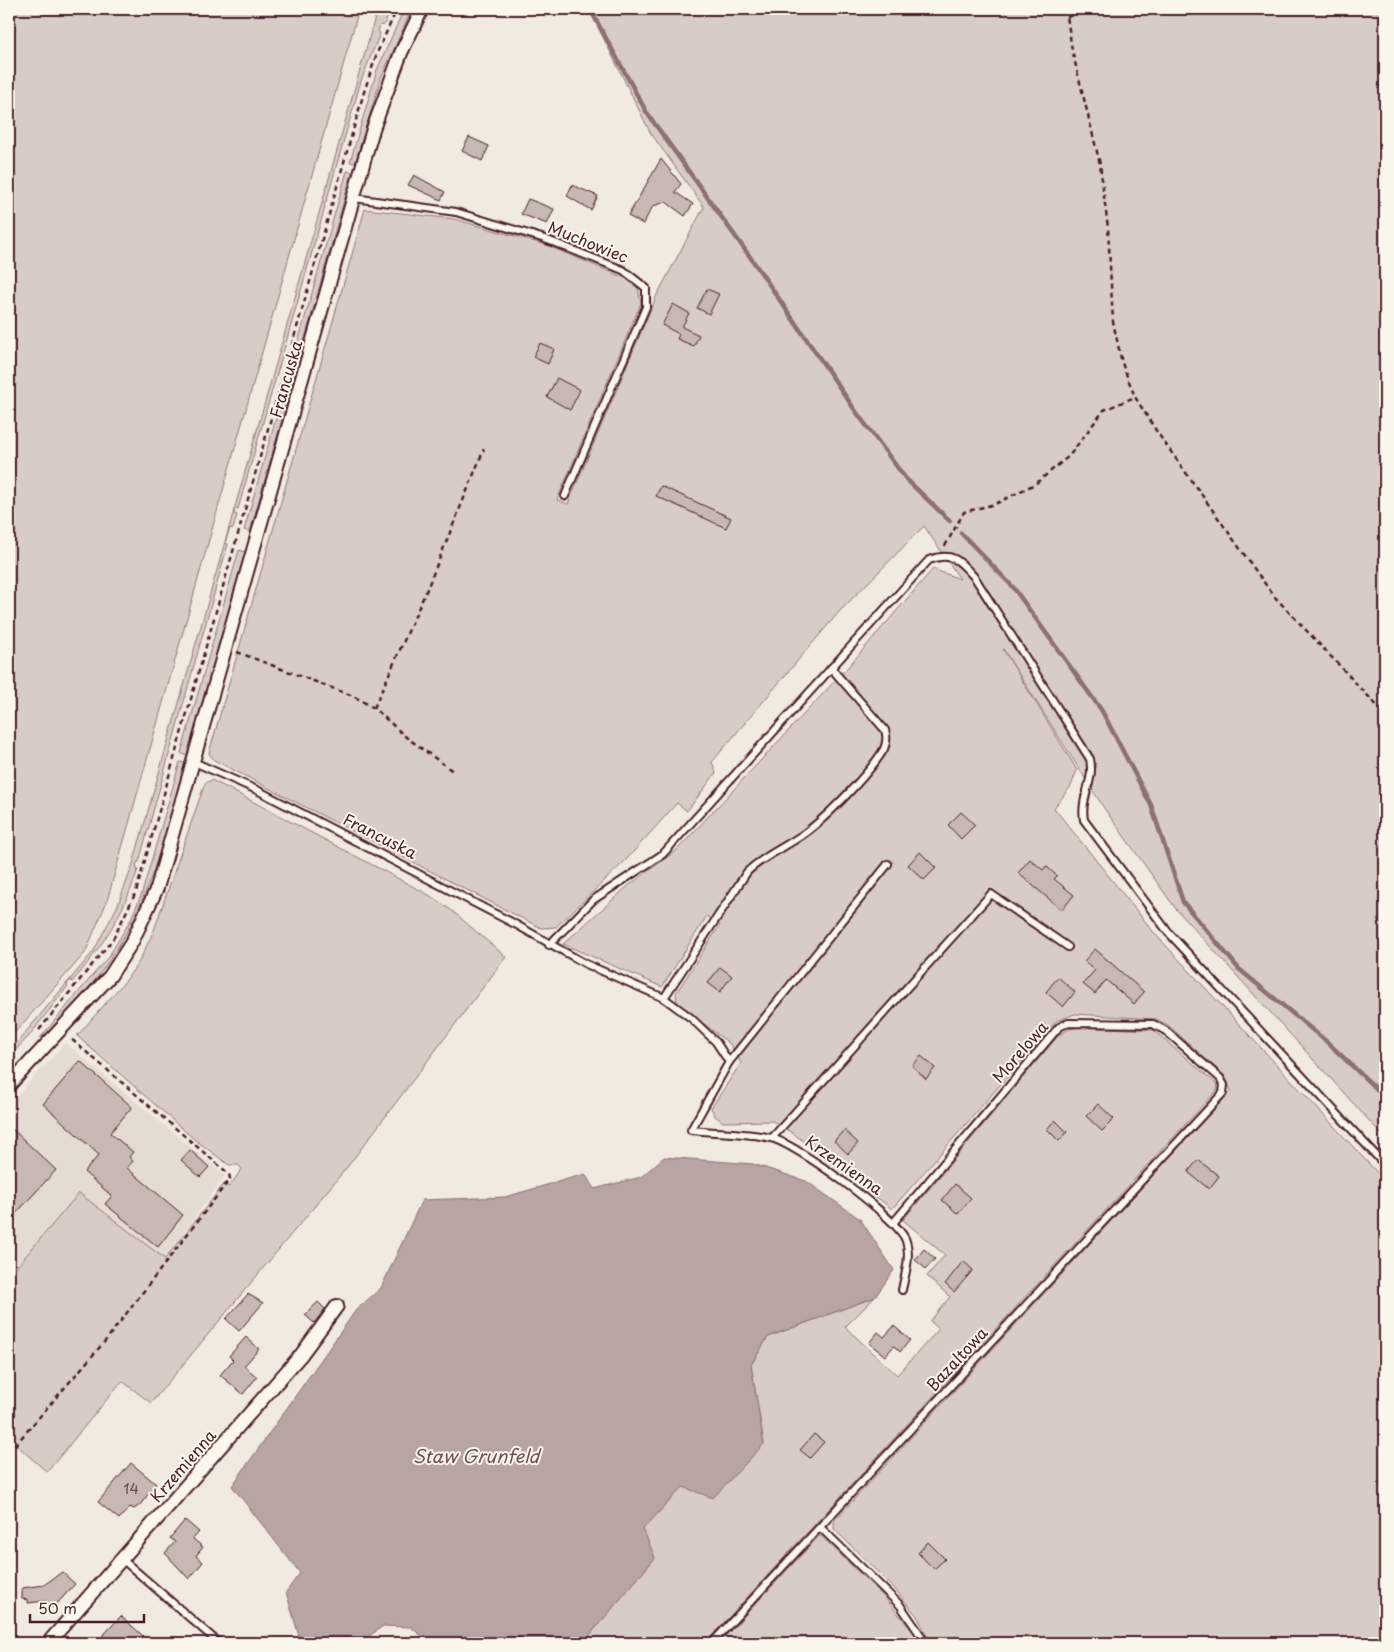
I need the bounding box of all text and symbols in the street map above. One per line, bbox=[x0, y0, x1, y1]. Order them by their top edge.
street label: Muchowiec bbox=[545, 214, 632, 268]
street label: Francuska bbox=[263, 337, 308, 420]
street label: Francuska bbox=[339, 806, 421, 864]
street label: Morelowa bbox=[986, 1015, 1053, 1088]
street label: Krzemienna bbox=[801, 1129, 888, 1200]
street label: Bazaltowa bbox=[920, 1321, 993, 1396]
street label: Krzemienna bbox=[144, 1424, 221, 1507]
water label: Staw Grunfeld bbox=[413, 1442, 543, 1469]
house number: 14 bbox=[123, 1478, 139, 1499]
scale bar bbox=[30, 1592, 144, 1624]
text: 50 m bbox=[38, 1596, 77, 1619]

